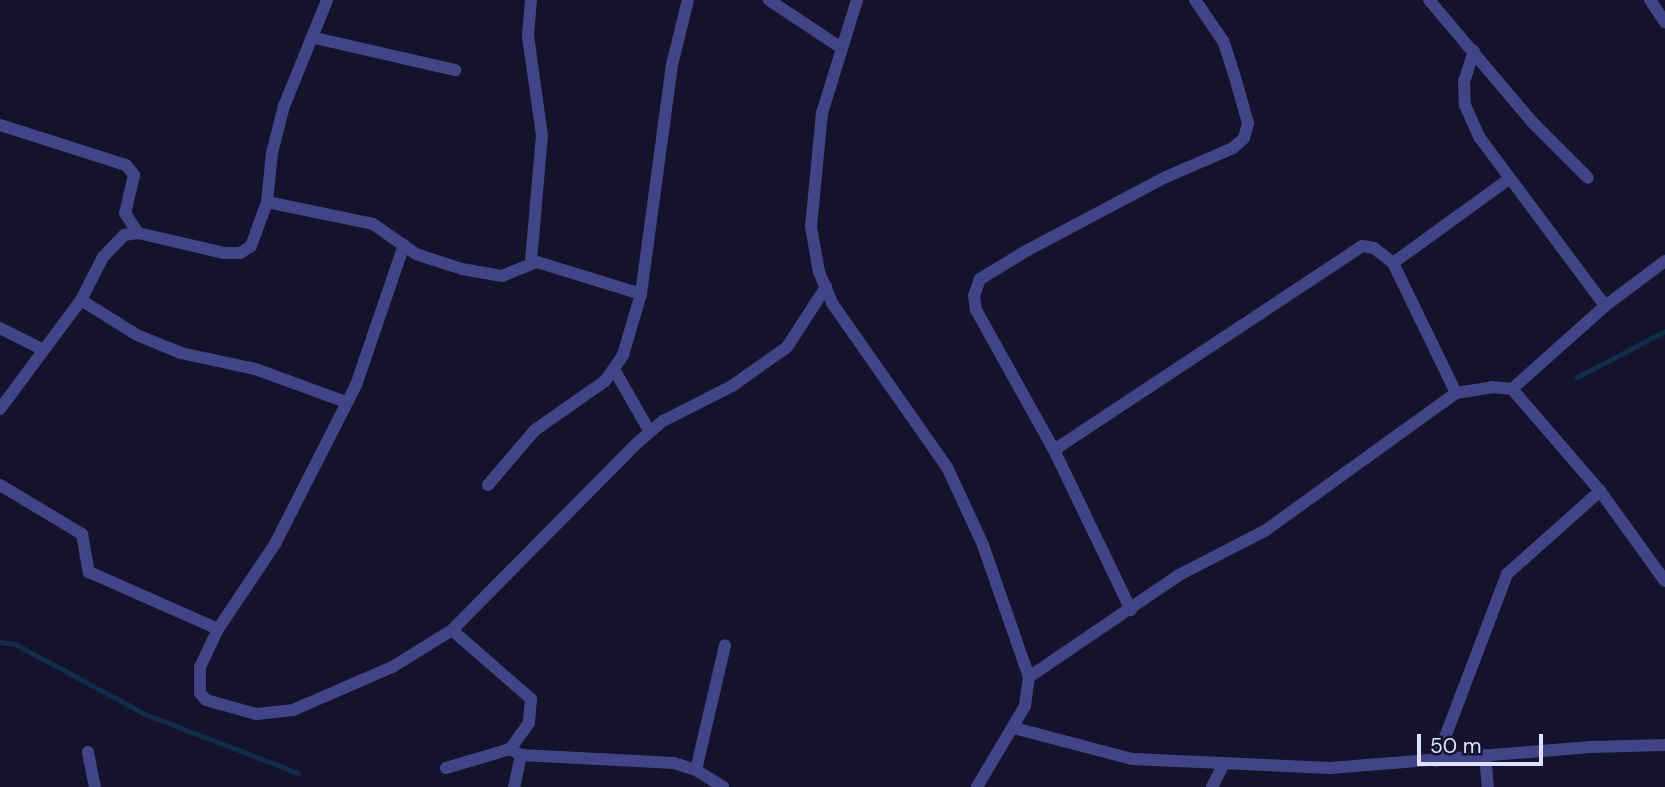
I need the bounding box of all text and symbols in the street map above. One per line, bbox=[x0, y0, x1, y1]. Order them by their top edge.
scale bar bbox=[1420, 720, 1546, 764]
text: 50 m bbox=[1430, 732, 1481, 760]

